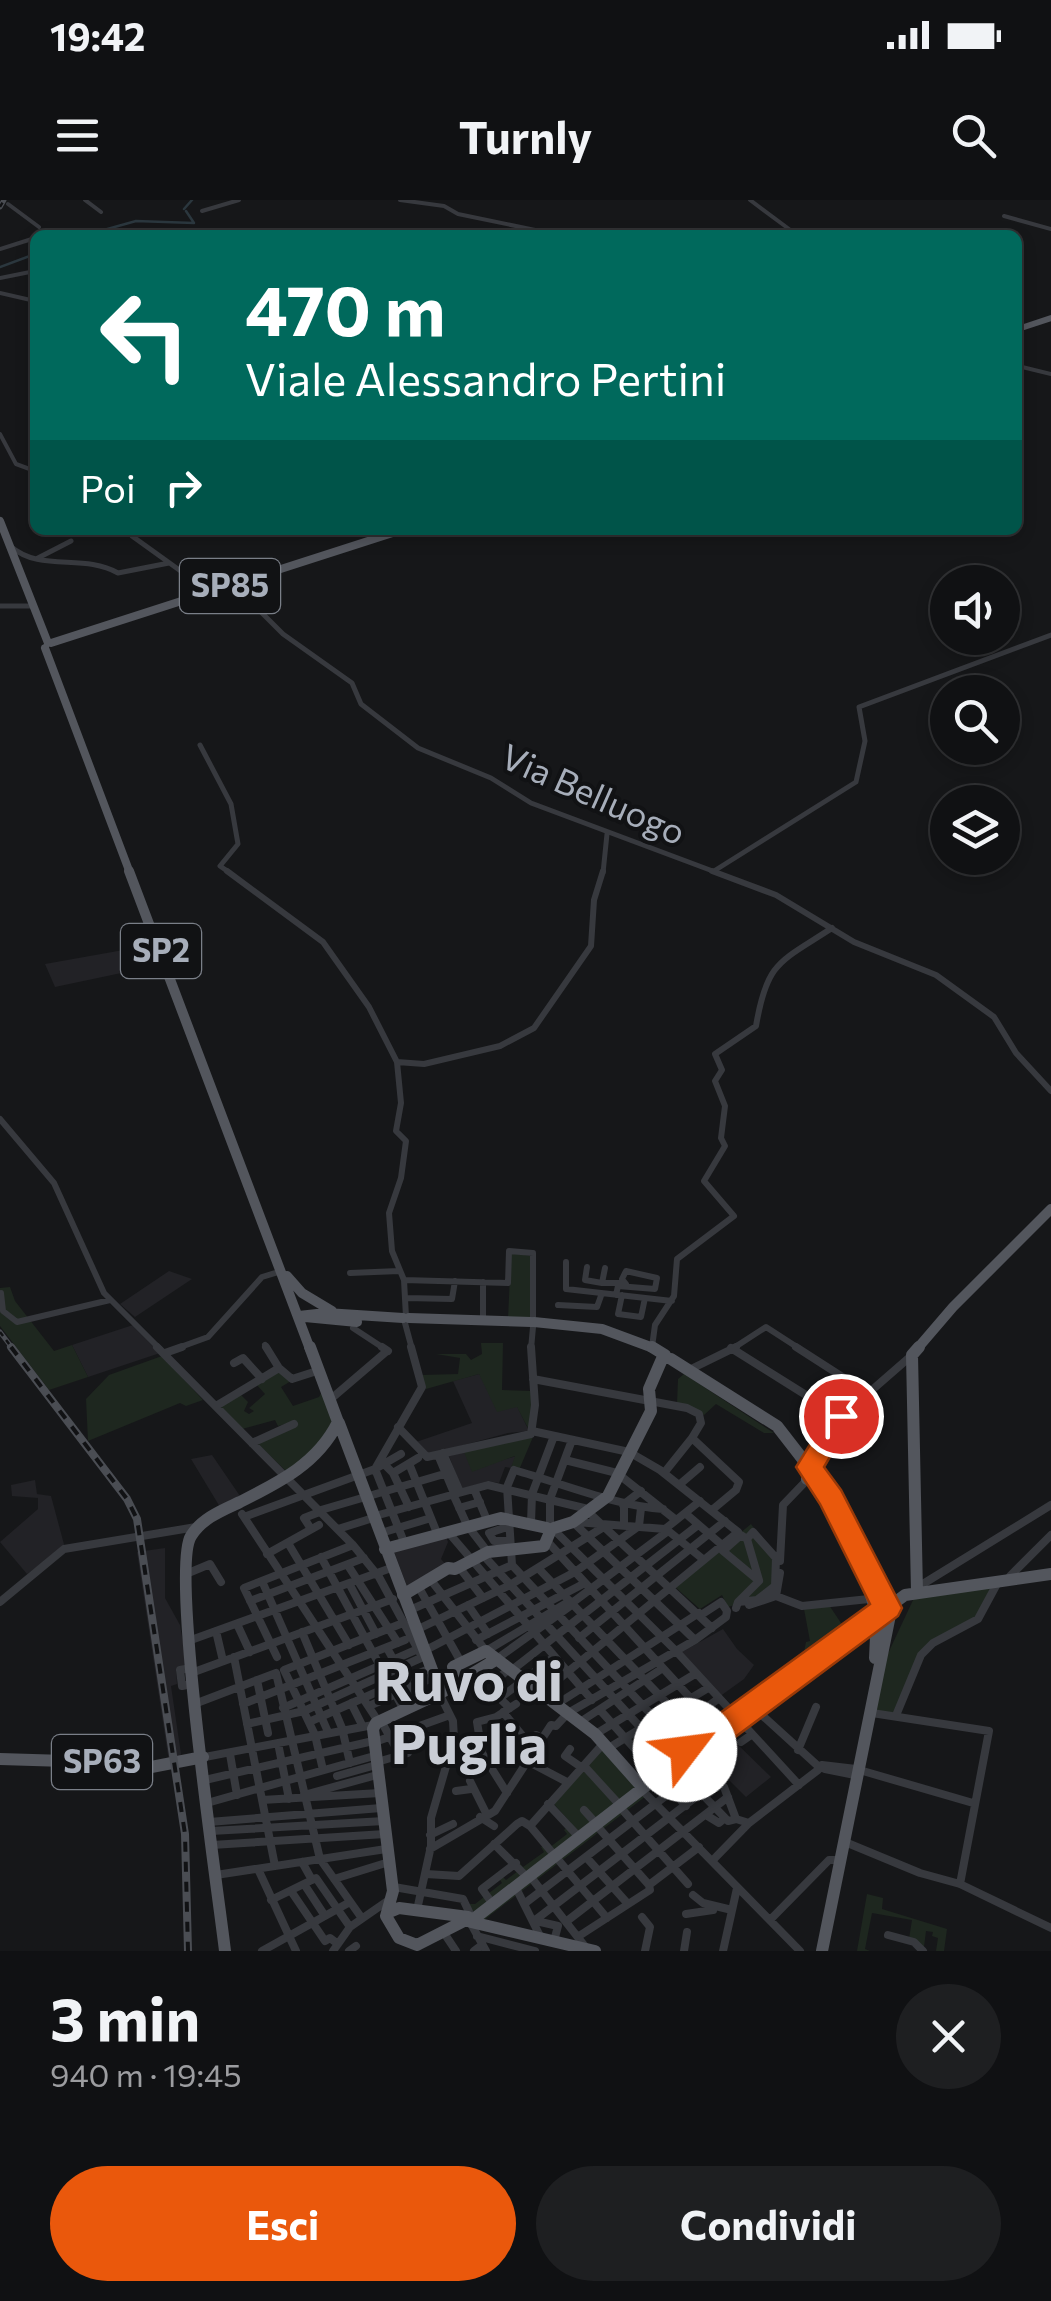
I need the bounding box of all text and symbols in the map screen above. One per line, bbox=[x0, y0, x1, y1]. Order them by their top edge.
text: 19:42 bbox=[50, 12, 145, 59]
icon: menu bbox=[50, 108, 105, 163]
text: Turnly bbox=[459, 108, 592, 163]
icon: search bbox=[946, 108, 1001, 163]
text: 470 m bbox=[245, 265, 446, 350]
icon: left bbox=[80, 270, 210, 400]
text: Viale Alessandro Pertini bbox=[245, 350, 726, 405]
icon: right bbox=[156, 460, 211, 515]
text: Poi bbox=[80, 464, 136, 511]
road number: SP85 bbox=[180, 559, 280, 613]
map controls bbox=[930, 565, 1020, 875]
button: sound bbox=[930, 565, 1020, 655]
button: search bbox=[930, 675, 1020, 765]
street label: Via Belluogo bbox=[495, 733, 693, 852]
button: layers bbox=[930, 785, 1020, 875]
road number: SP2 bbox=[121, 924, 201, 978]
pin bbox=[799, 1374, 884, 1459]
icon: arrive bbox=[814, 1389, 869, 1444]
district label: Ruvo di Puglia bbox=[375, 1645, 563, 1775]
position arrow bbox=[633, 1698, 737, 1802]
road number: SP63 bbox=[52, 1735, 152, 1789]
text: 3 min bbox=[50, 1980, 200, 2053]
button: close bbox=[896, 1984, 1001, 2089]
text: 940 m · 19:45 bbox=[50, 2054, 242, 2094]
button: Esci bbox=[50, 2166, 516, 2281]
button: Condividi bbox=[536, 2166, 1001, 2281]

